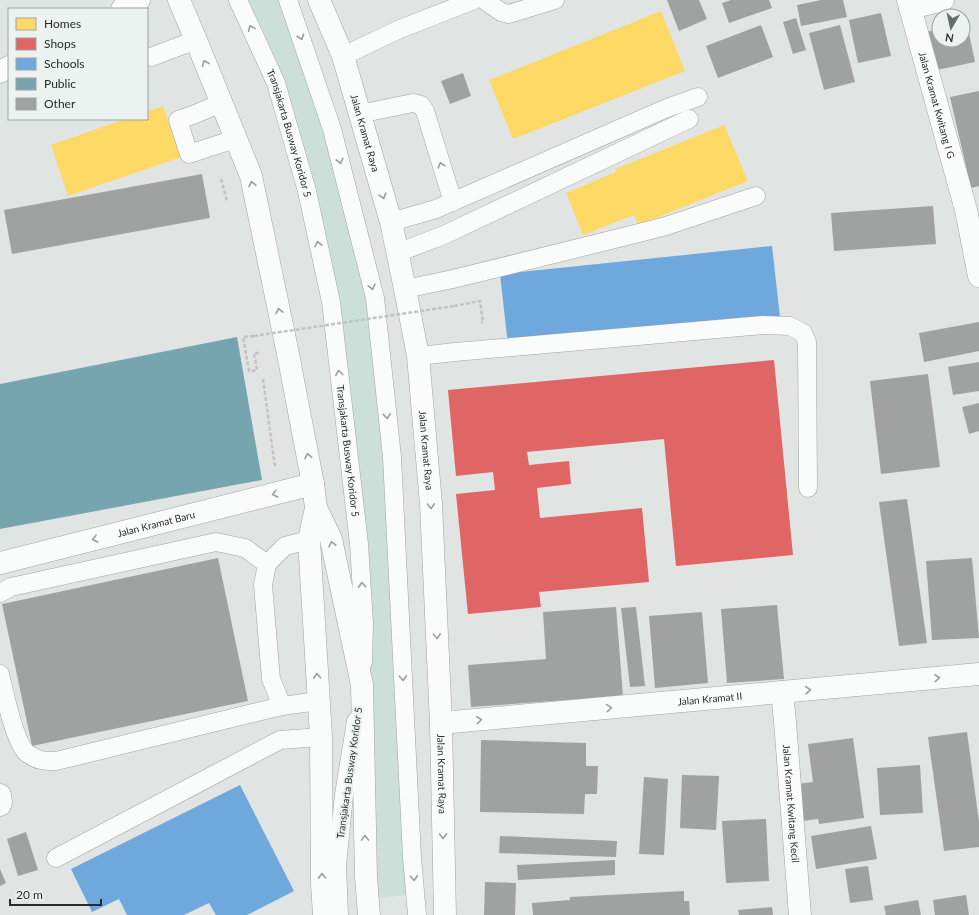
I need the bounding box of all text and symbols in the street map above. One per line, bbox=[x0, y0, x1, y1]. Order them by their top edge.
legend bbox=[8, 8, 148, 120]
north arrow bbox=[931, 8, 971, 48]
text: Homes bbox=[44, 16, 81, 31]
one-way arrow bbox=[248, 24, 256, 32]
text: N bbox=[944, 31, 955, 45]
one-way arrow bbox=[296, 33, 304, 40]
text: Shops bbox=[44, 36, 76, 51]
street label: Jalan Kramat Kwitang I G bbox=[917, 50, 957, 160]
text: Schools bbox=[44, 56, 85, 71]
one-way arrow bbox=[202, 60, 210, 68]
street label: Transjakarta Busway Koridor 5 bbox=[264, 67, 314, 198]
text: Public bbox=[44, 76, 76, 91]
street label: Jalan Kramat Raya bbox=[348, 93, 382, 173]
text: Other bbox=[44, 96, 76, 111]
one-way arrow bbox=[336, 157, 344, 164]
one-way arrow bbox=[437, 161, 446, 168]
one-way arrow bbox=[249, 181, 257, 187]
one-way arrow bbox=[378, 193, 387, 200]
one-way arrow bbox=[315, 241, 323, 248]
one-way arrow bbox=[367, 284, 375, 290]
one-way arrow bbox=[276, 308, 284, 314]
one-way arrow bbox=[335, 370, 344, 376]
street label: Transjakarta Busway Koridor 5 bbox=[335, 384, 362, 518]
street label: Jalan Kramat Raya bbox=[417, 410, 436, 491]
one-way arrow bbox=[383, 413, 392, 419]
one-way arrow bbox=[304, 453, 312, 459]
one-way arrow bbox=[272, 489, 279, 498]
one-way arrow bbox=[427, 503, 436, 509]
street label: Jalan Kramat Baru bbox=[116, 508, 196, 539]
one-way arrow bbox=[92, 535, 98, 543]
one-way arrow bbox=[328, 540, 336, 547]
one-way arrow bbox=[357, 582, 366, 588]
one-way arrow bbox=[433, 633, 441, 639]
one-way arrow bbox=[313, 673, 321, 679]
one-way arrow bbox=[934, 673, 940, 682]
one-way arrow bbox=[399, 675, 408, 681]
one-way arrow bbox=[805, 685, 811, 694]
street label: Jalan Kramat II bbox=[677, 690, 743, 707]
one-way arrow bbox=[606, 703, 612, 712]
street label: Transjakarta Busway Koridor 5 bbox=[334, 706, 364, 840]
one-way arrow bbox=[476, 715, 482, 724]
street label: Jalan Kramat Raya bbox=[435, 734, 449, 814]
street label: Jalan Kramat Kwitang Kecil bbox=[781, 744, 802, 863]
one-way arrow bbox=[439, 833, 447, 839]
one-way arrow bbox=[361, 835, 369, 841]
one-way arrow bbox=[318, 873, 326, 879]
one-way arrow bbox=[409, 875, 418, 881]
scale bar bbox=[10, 881, 101, 907]
text: 20 m bbox=[16, 887, 43, 902]

